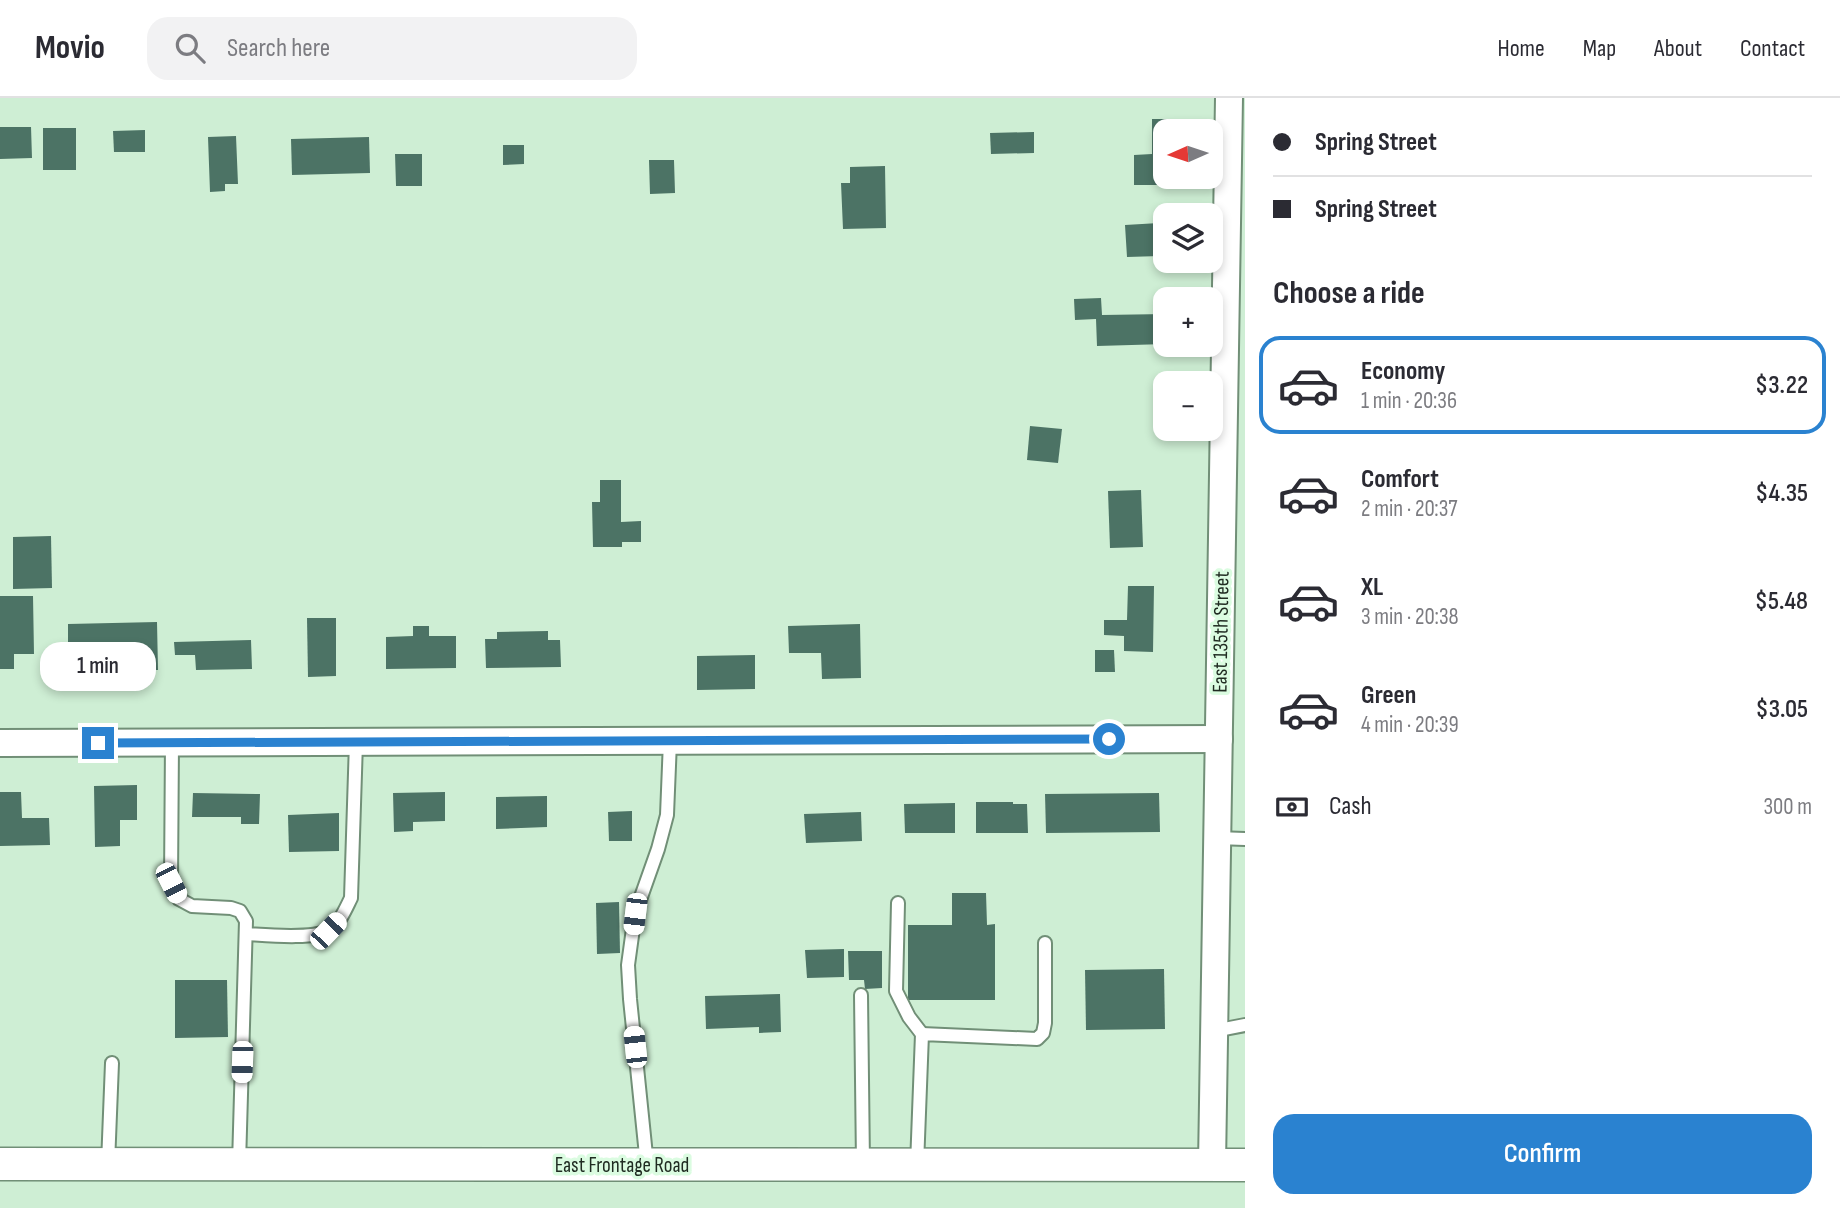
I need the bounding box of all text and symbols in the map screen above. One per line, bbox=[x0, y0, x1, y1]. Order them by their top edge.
search box bbox=[147, 17, 637, 80]
text: Movio bbox=[35, 28, 105, 68]
icon: search bbox=[171, 29, 209, 67]
text: Search here bbox=[227, 33, 330, 64]
text: Home bbox=[1497, 34, 1545, 63]
text: Map bbox=[1583, 34, 1616, 63]
text: About bbox=[1654, 34, 1702, 63]
text: Contact bbox=[1740, 34, 1805, 63]
north arrow bbox=[1153, 119, 1223, 189]
map controls bbox=[1153, 119, 1223, 441]
text: Spring Street bbox=[1315, 127, 1437, 158]
text: Spring Street bbox=[1315, 194, 1437, 225]
button: layers bbox=[1153, 203, 1223, 273]
text: Choose a ride bbox=[1273, 274, 1425, 313]
button: + bbox=[1153, 287, 1223, 357]
icon: car bbox=[1277, 354, 1340, 417]
text: Economy bbox=[1361, 356, 1445, 387]
text: $3.22 bbox=[1755, 370, 1808, 401]
button: − bbox=[1153, 371, 1223, 441]
text: 1 min · 20:36 bbox=[1361, 387, 1457, 415]
icon: car bbox=[1277, 462, 1340, 525]
text: Comfort bbox=[1361, 464, 1439, 495]
text: $4.35 bbox=[1755, 478, 1808, 509]
text: 2 min · 20:37 bbox=[1361, 495, 1458, 523]
icon: car bbox=[1277, 570, 1340, 633]
street label: East 135th Street bbox=[1207, 571, 1235, 693]
text: XL bbox=[1361, 572, 1383, 603]
text: $5.48 bbox=[1755, 586, 1808, 617]
text: 3 min · 20:38 bbox=[1361, 603, 1459, 631]
callout: 1 min bbox=[40, 642, 156, 690]
text: 1 min bbox=[77, 652, 119, 680]
icon: car bbox=[1277, 678, 1340, 741]
text: Green bbox=[1361, 680, 1416, 711]
text: $3.05 bbox=[1756, 694, 1808, 725]
text: 4 min · 20:39 bbox=[1361, 711, 1459, 739]
route start bbox=[1093, 723, 1125, 755]
route end bbox=[82, 727, 114, 759]
icon: cash bbox=[1273, 788, 1311, 826]
text: Cash bbox=[1329, 791, 1372, 822]
text: 300 m bbox=[1763, 793, 1812, 821]
car bbox=[153, 860, 190, 906]
car bbox=[623, 892, 648, 936]
car bbox=[306, 909, 351, 953]
car bbox=[623, 1025, 648, 1069]
car bbox=[231, 1041, 254, 1083]
button: Confirm bbox=[1273, 1114, 1812, 1194]
street label: East Frontage Road bbox=[555, 1153, 689, 1178]

